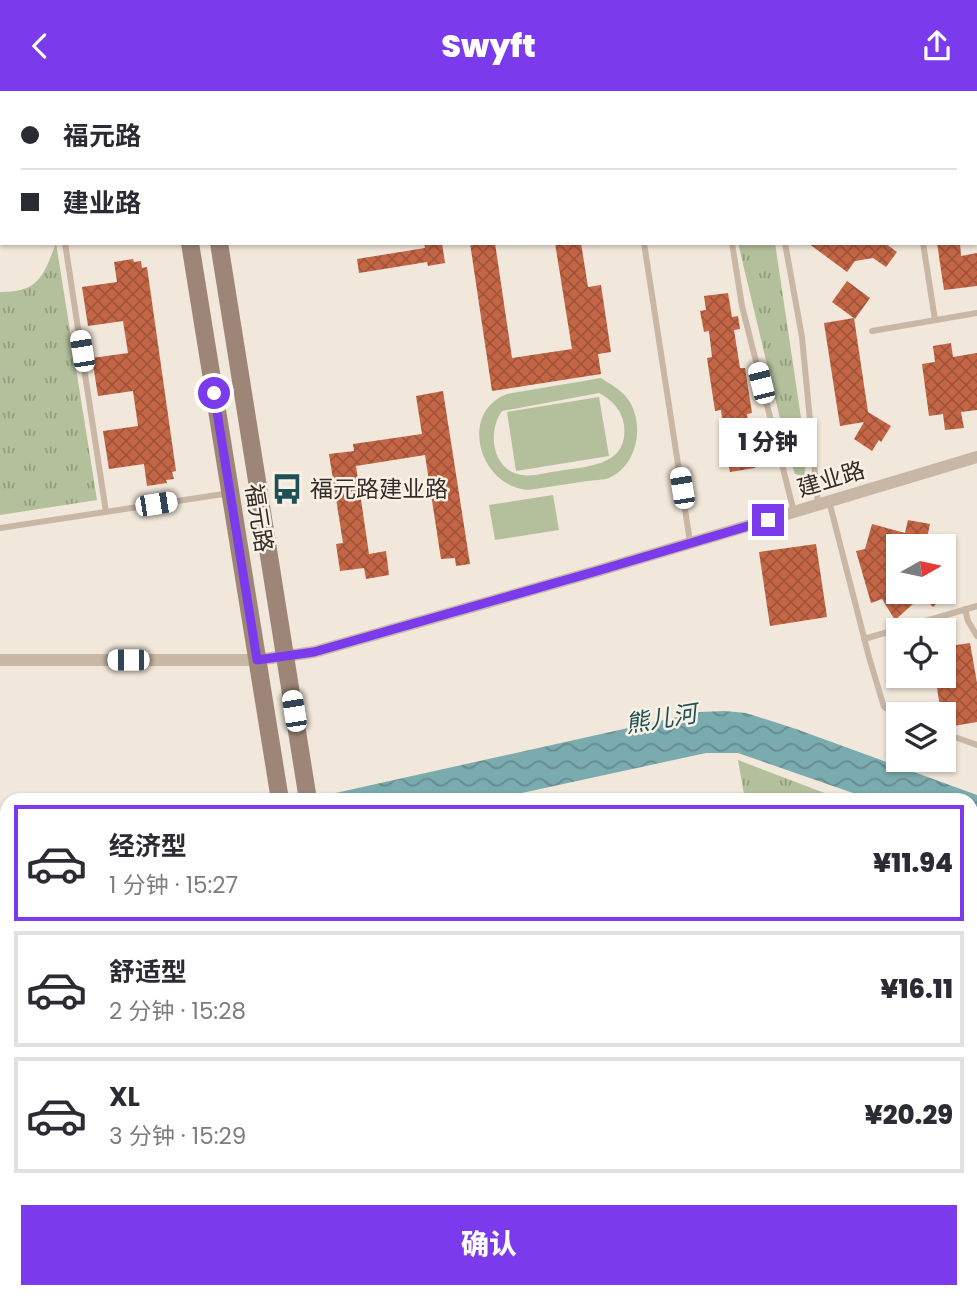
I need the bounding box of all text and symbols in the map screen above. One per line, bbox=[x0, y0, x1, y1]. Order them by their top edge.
text: Swyft bbox=[441, 23, 536, 68]
icon: back bbox=[21, 27, 59, 65]
icon: share bbox=[918, 27, 956, 65]
text: 福元路 bbox=[63, 118, 141, 154]
text: 建业路 bbox=[63, 185, 141, 221]
car bbox=[69, 329, 96, 373]
car bbox=[746, 360, 777, 406]
route start bbox=[198, 377, 230, 409]
callout: 1 分钟 bbox=[719, 419, 817, 467]
text: 1 分钟 bbox=[738, 426, 798, 458]
street label: 建业路 bbox=[793, 454, 869, 504]
car bbox=[669, 466, 696, 510]
bus stop icon: 福元路建业路 bbox=[270, 472, 304, 506]
place label: 福元路建业路 bbox=[310, 473, 448, 505]
street label: 福元路 bbox=[238, 481, 280, 555]
car bbox=[134, 490, 179, 518]
route end bbox=[752, 504, 784, 536]
north arrow bbox=[886, 534, 956, 604]
map controls bbox=[886, 534, 956, 772]
button: locate bbox=[886, 618, 956, 688]
car bbox=[108, 650, 150, 671]
car bbox=[281, 689, 308, 733]
water label: 熊儿河 bbox=[623, 696, 703, 740]
button: layers bbox=[886, 702, 956, 772]
text: 经济型 bbox=[109, 828, 187, 864]
icon: car bbox=[25, 832, 88, 895]
text: ¥11.94 bbox=[873, 845, 953, 881]
text: 1 分钟 · 15:27 bbox=[109, 869, 238, 901]
text: 舒适型 bbox=[109, 954, 187, 990]
icon: car bbox=[25, 958, 88, 1021]
text: ¥16.11 bbox=[880, 971, 953, 1007]
text: 2 分钟 · 15:28 bbox=[109, 995, 246, 1027]
text: XL bbox=[109, 1079, 140, 1115]
icon: car bbox=[25, 1084, 88, 1147]
text: ¥20.29 bbox=[865, 1097, 953, 1133]
text: 3 分钟 · 15:29 bbox=[109, 1120, 246, 1152]
button: 确认 bbox=[21, 1205, 957, 1285]

